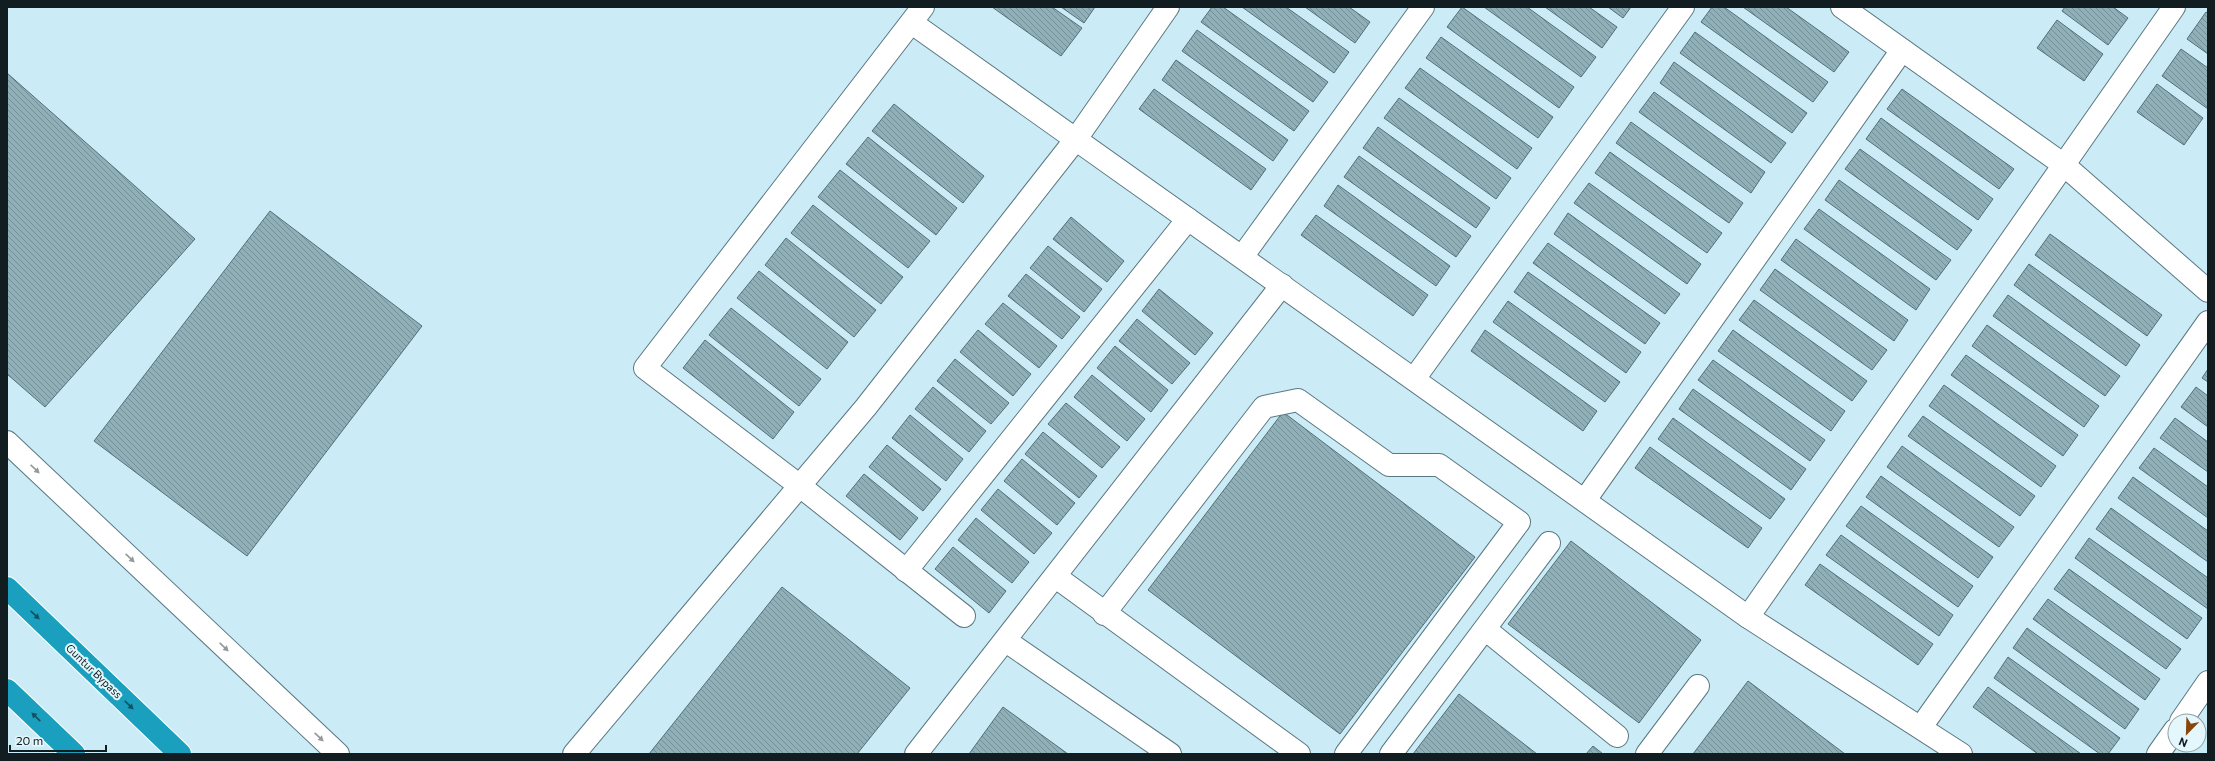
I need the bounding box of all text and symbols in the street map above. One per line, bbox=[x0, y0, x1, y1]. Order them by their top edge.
one-way arrow bbox=[30, 464, 40, 474]
one-way arrow bbox=[125, 553, 135, 563]
one-way arrow bbox=[31, 610, 40, 619]
street label: Guntur Bypass bbox=[64, 641, 125, 701]
one-way arrow bbox=[219, 643, 230, 652]
one-way arrow bbox=[124, 700, 134, 710]
one-way arrow bbox=[31, 713, 41, 722]
north arrow bbox=[2167, 713, 2207, 753]
scale bar bbox=[10, 727, 106, 753]
one-way arrow bbox=[314, 732, 324, 741]
text: 20 m bbox=[16, 733, 43, 747]
text: N bbox=[2177, 735, 2189, 750]

